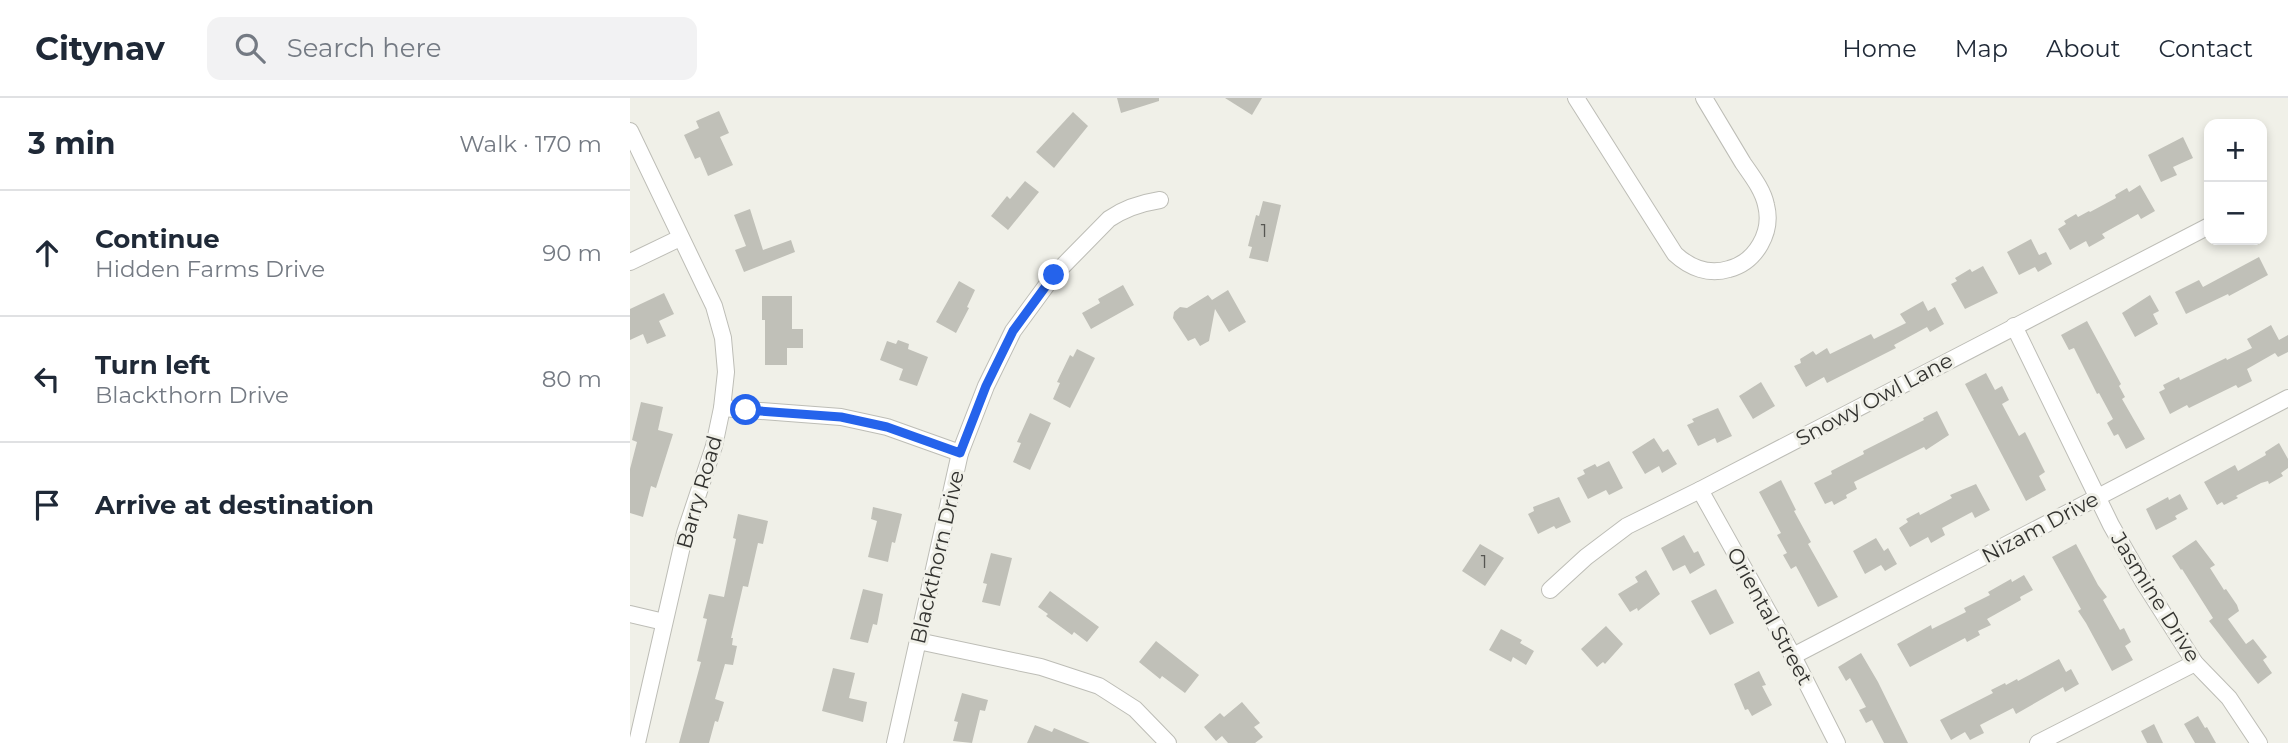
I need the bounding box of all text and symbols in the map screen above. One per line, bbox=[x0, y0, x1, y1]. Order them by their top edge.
search box bbox=[207, 17, 697, 80]
text: Citynav bbox=[35, 28, 165, 68]
icon: search bbox=[231, 29, 269, 67]
text: Search here bbox=[287, 32, 441, 64]
text: Home bbox=[1842, 34, 1917, 63]
text: Map bbox=[1955, 34, 2008, 63]
text: About bbox=[2046, 34, 2120, 63]
text: Contact bbox=[2158, 34, 2253, 63]
map controls bbox=[2204, 119, 2267, 245]
button: + bbox=[2204, 119, 2267, 182]
text: 3 min bbox=[28, 125, 115, 162]
text: Walk · 170 m bbox=[459, 130, 602, 158]
button: − bbox=[2204, 182, 2267, 245]
house number: 1 bbox=[1261, 220, 1267, 242]
text: Continue bbox=[95, 223, 220, 255]
icon: ahead bbox=[28, 234, 66, 272]
text: 90 m bbox=[542, 239, 602, 267]
text: Hidden Farms Drive bbox=[95, 255, 325, 283]
route end bbox=[1038, 259, 1069, 290]
street label: Snowy Owl Lane bbox=[1791, 347, 1957, 451]
text: Turn left bbox=[95, 349, 211, 381]
icon: left bbox=[28, 360, 66, 398]
text: 80 m bbox=[542, 365, 602, 393]
text: Blackthorn Drive bbox=[95, 381, 289, 409]
route start bbox=[730, 394, 761, 425]
street label: Barry Road bbox=[671, 433, 727, 551]
street label: Blackthorn Drive bbox=[905, 468, 969, 646]
icon: arrive bbox=[28, 486, 66, 524]
street label: Nizam Drive bbox=[1977, 486, 2103, 568]
text: Arrive at destination bbox=[95, 489, 374, 521]
street label: Jasmine Drive bbox=[2106, 527, 2206, 667]
street label: Oriental Street bbox=[1722, 543, 1818, 689]
house number: 1 bbox=[1481, 551, 1487, 573]

